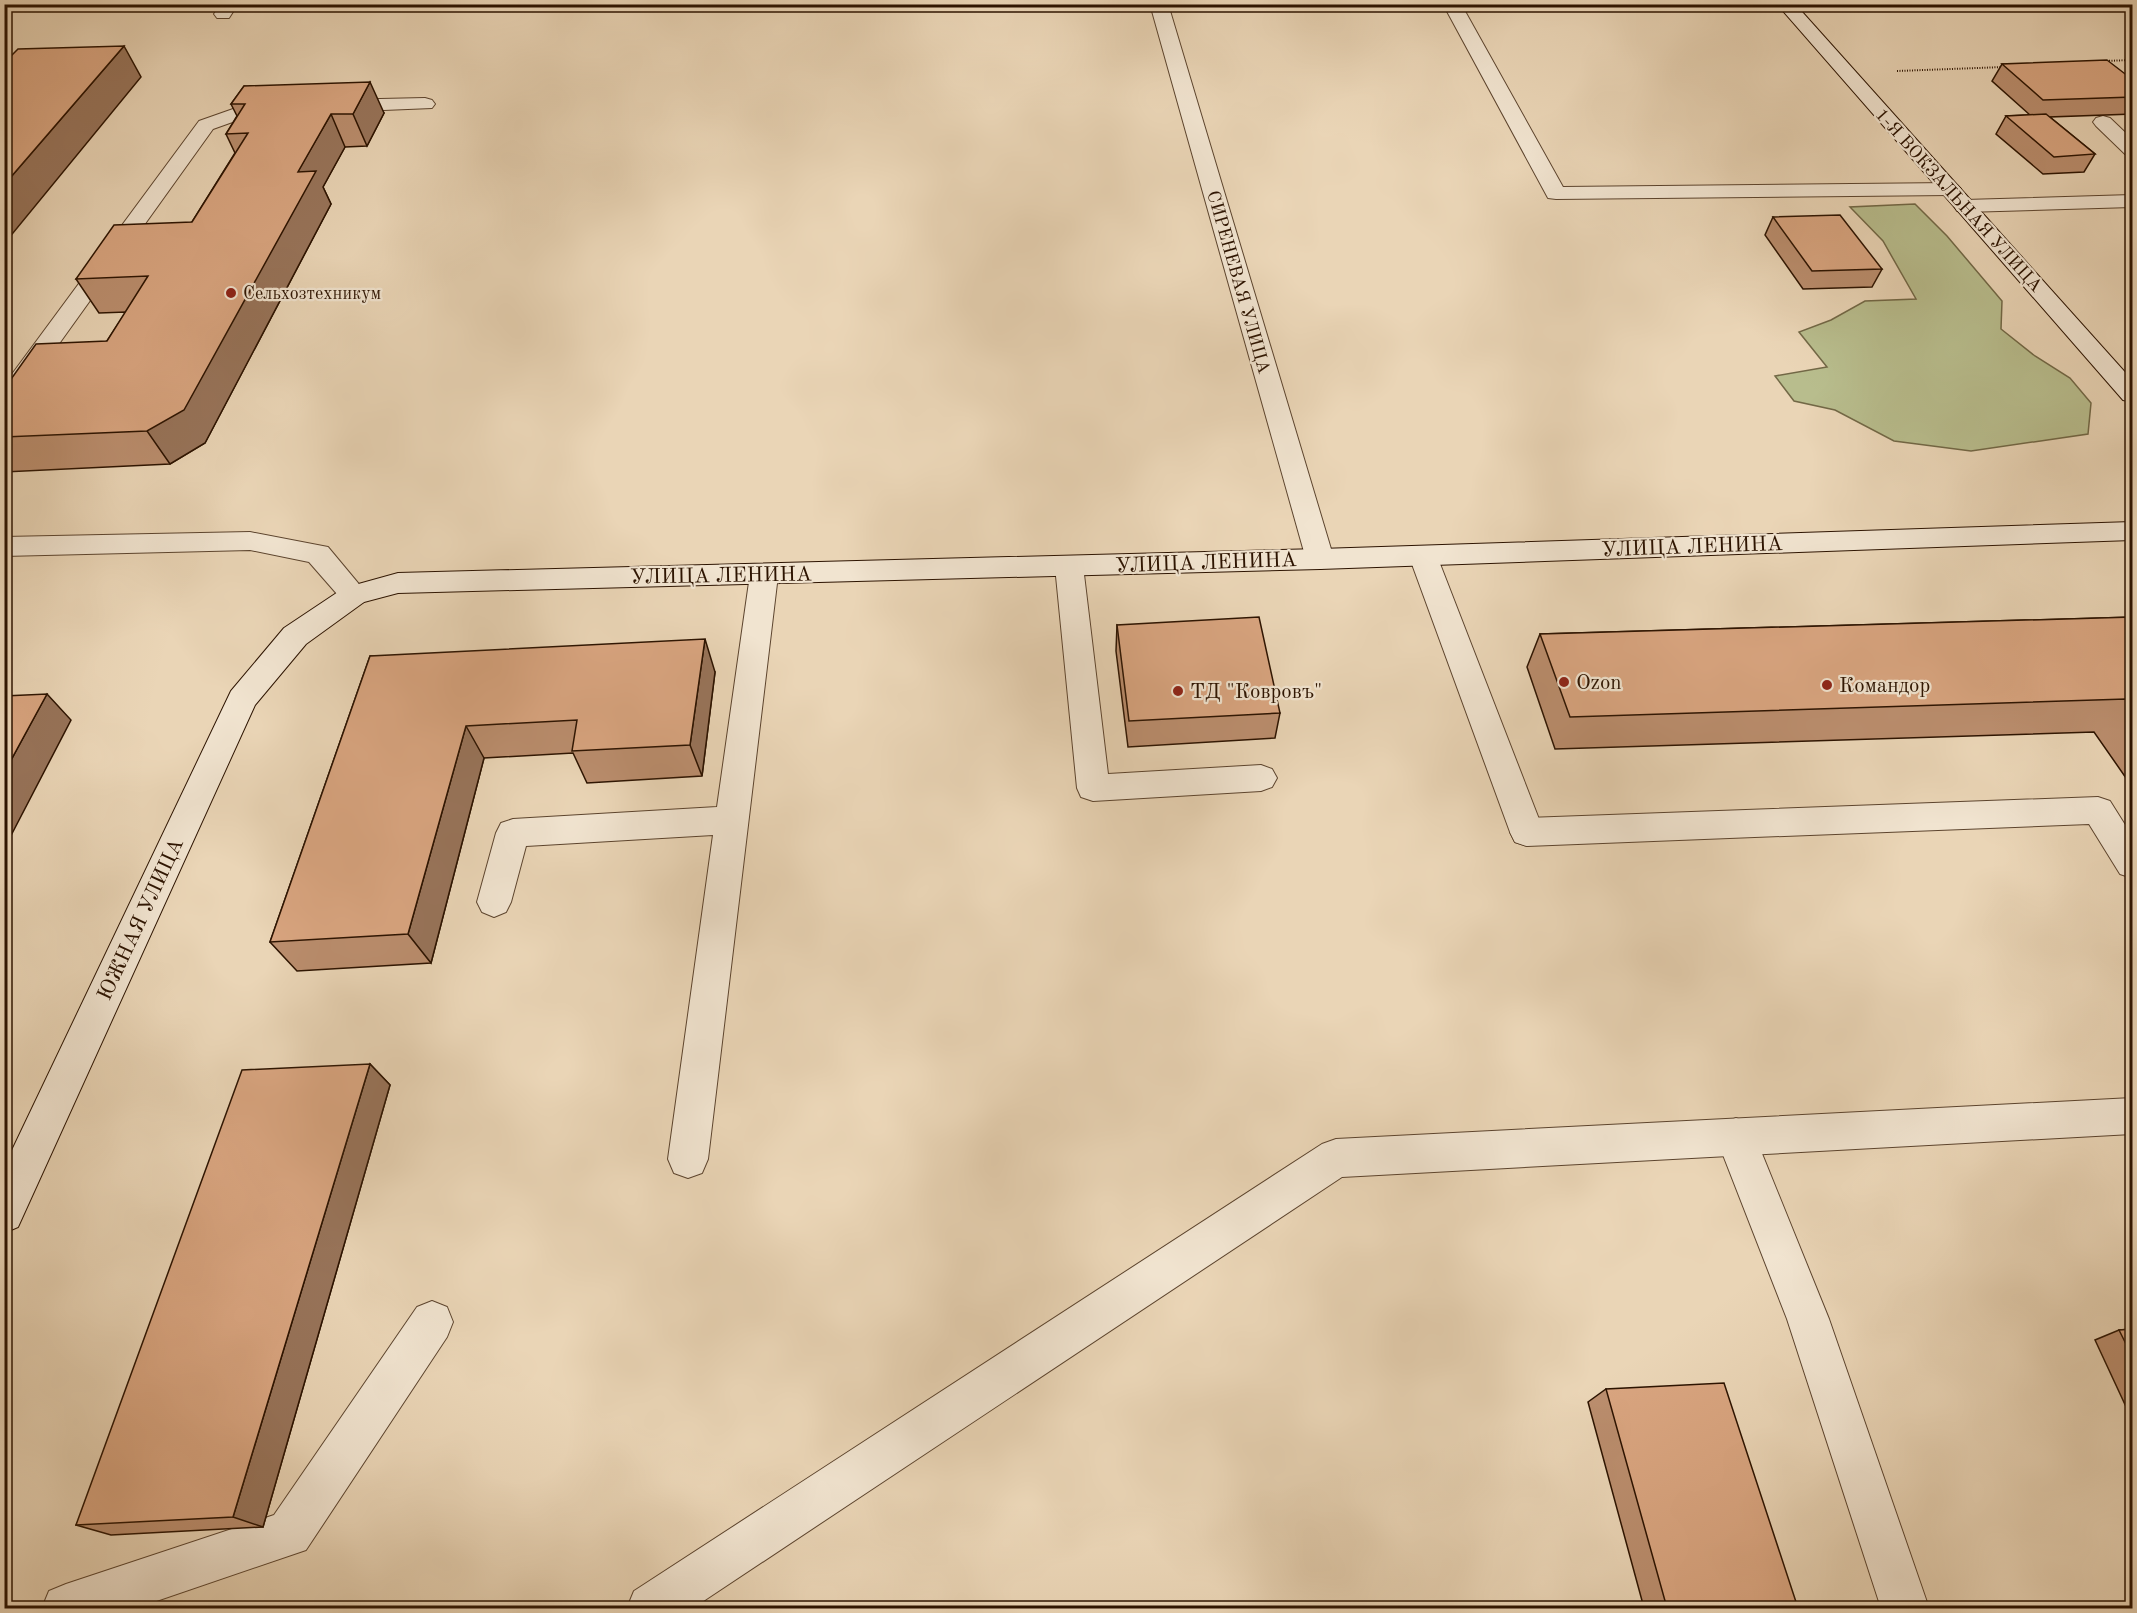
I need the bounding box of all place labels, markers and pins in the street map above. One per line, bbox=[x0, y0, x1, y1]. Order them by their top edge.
place label: Сельхозтехникум bbox=[243, 285, 381, 303]
marker: Сельхозтехникум bbox=[224, 286, 238, 300]
place label: Ozon bbox=[1576, 673, 1622, 694]
marker: Ozon bbox=[1557, 675, 1571, 689]
place label: Командор bbox=[1839, 676, 1930, 697]
marker: Командор bbox=[1820, 678, 1834, 692]
place label: ТД "Ковровъ" bbox=[1190, 682, 1322, 703]
marker: ТД "Ковровъ" bbox=[1171, 684, 1185, 698]

